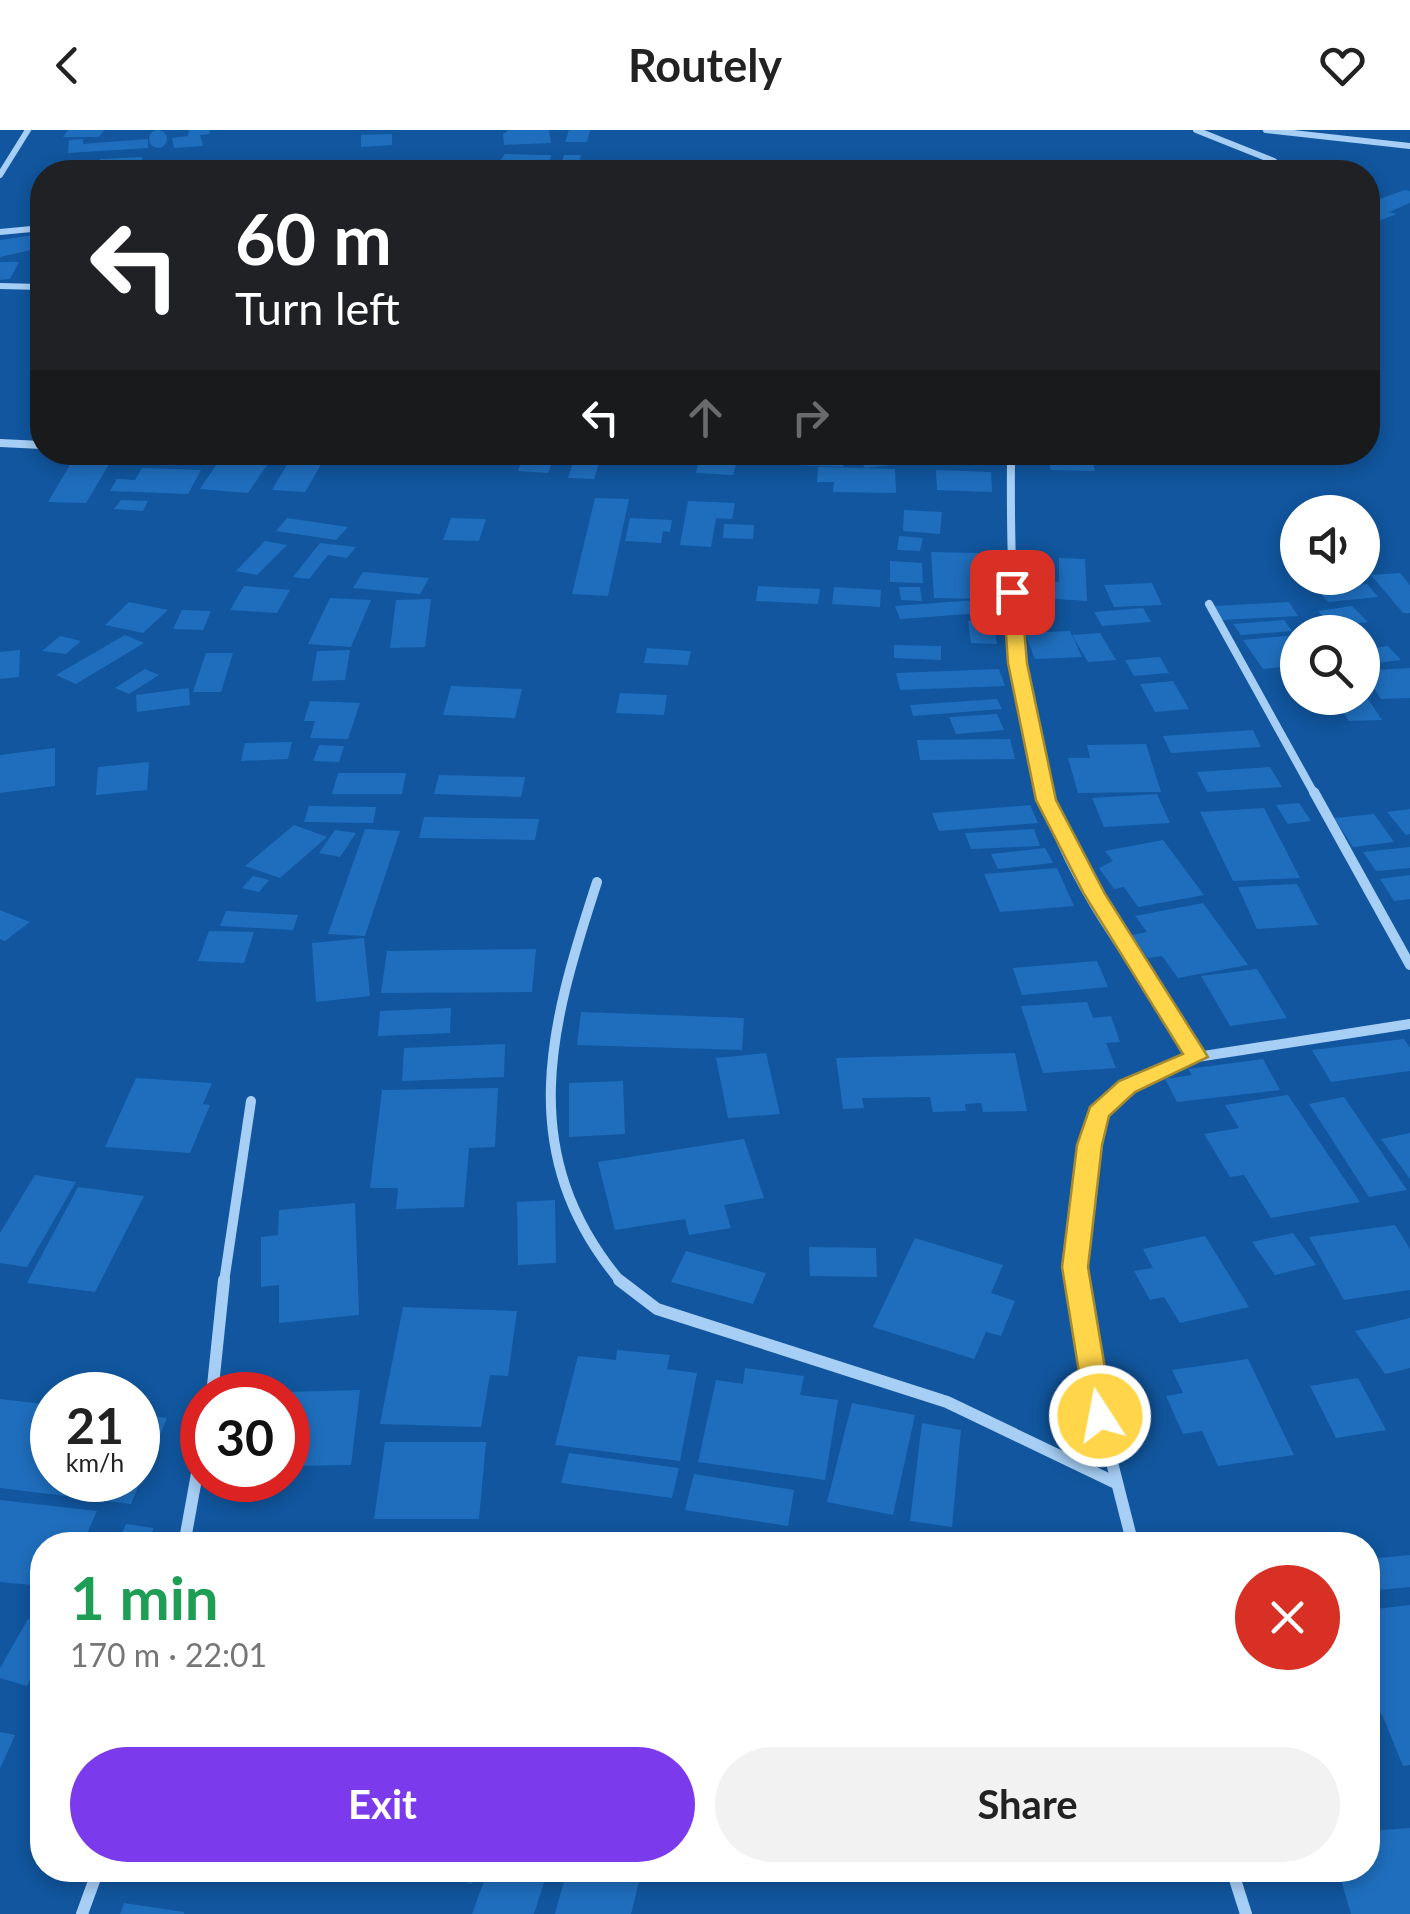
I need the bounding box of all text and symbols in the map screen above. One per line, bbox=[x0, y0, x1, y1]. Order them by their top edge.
icon: back bbox=[40, 38, 95, 93]
text: Routely bbox=[628, 38, 782, 92]
icon: heart bbox=[1315, 38, 1370, 93]
text: 60 m bbox=[235, 196, 392, 280]
icon: left bbox=[70, 200, 200, 330]
text: Turn left bbox=[235, 281, 400, 335]
icon: left bbox=[573, 390, 628, 445]
icon: ahead bbox=[678, 390, 733, 445]
icon: right bbox=[783, 390, 838, 445]
map controls bbox=[1280, 495, 1380, 715]
button: sound bbox=[1280, 495, 1380, 595]
pin bbox=[970, 550, 1055, 635]
icon: arrive bbox=[985, 565, 1040, 620]
button: search bbox=[1280, 615, 1380, 715]
position arrow bbox=[1048, 1364, 1152, 1468]
speed limit sign: 30 bbox=[180, 1372, 310, 1502]
text: 21 bbox=[66, 1395, 124, 1455]
text: km/h bbox=[66, 1447, 124, 1477]
text: 1 min bbox=[70, 1561, 219, 1633]
button: close bbox=[1235, 1565, 1340, 1670]
text: 170 m · 22:01 bbox=[70, 1635, 267, 1674]
button: Exit bbox=[70, 1747, 695, 1862]
button: Share bbox=[715, 1747, 1340, 1862]

